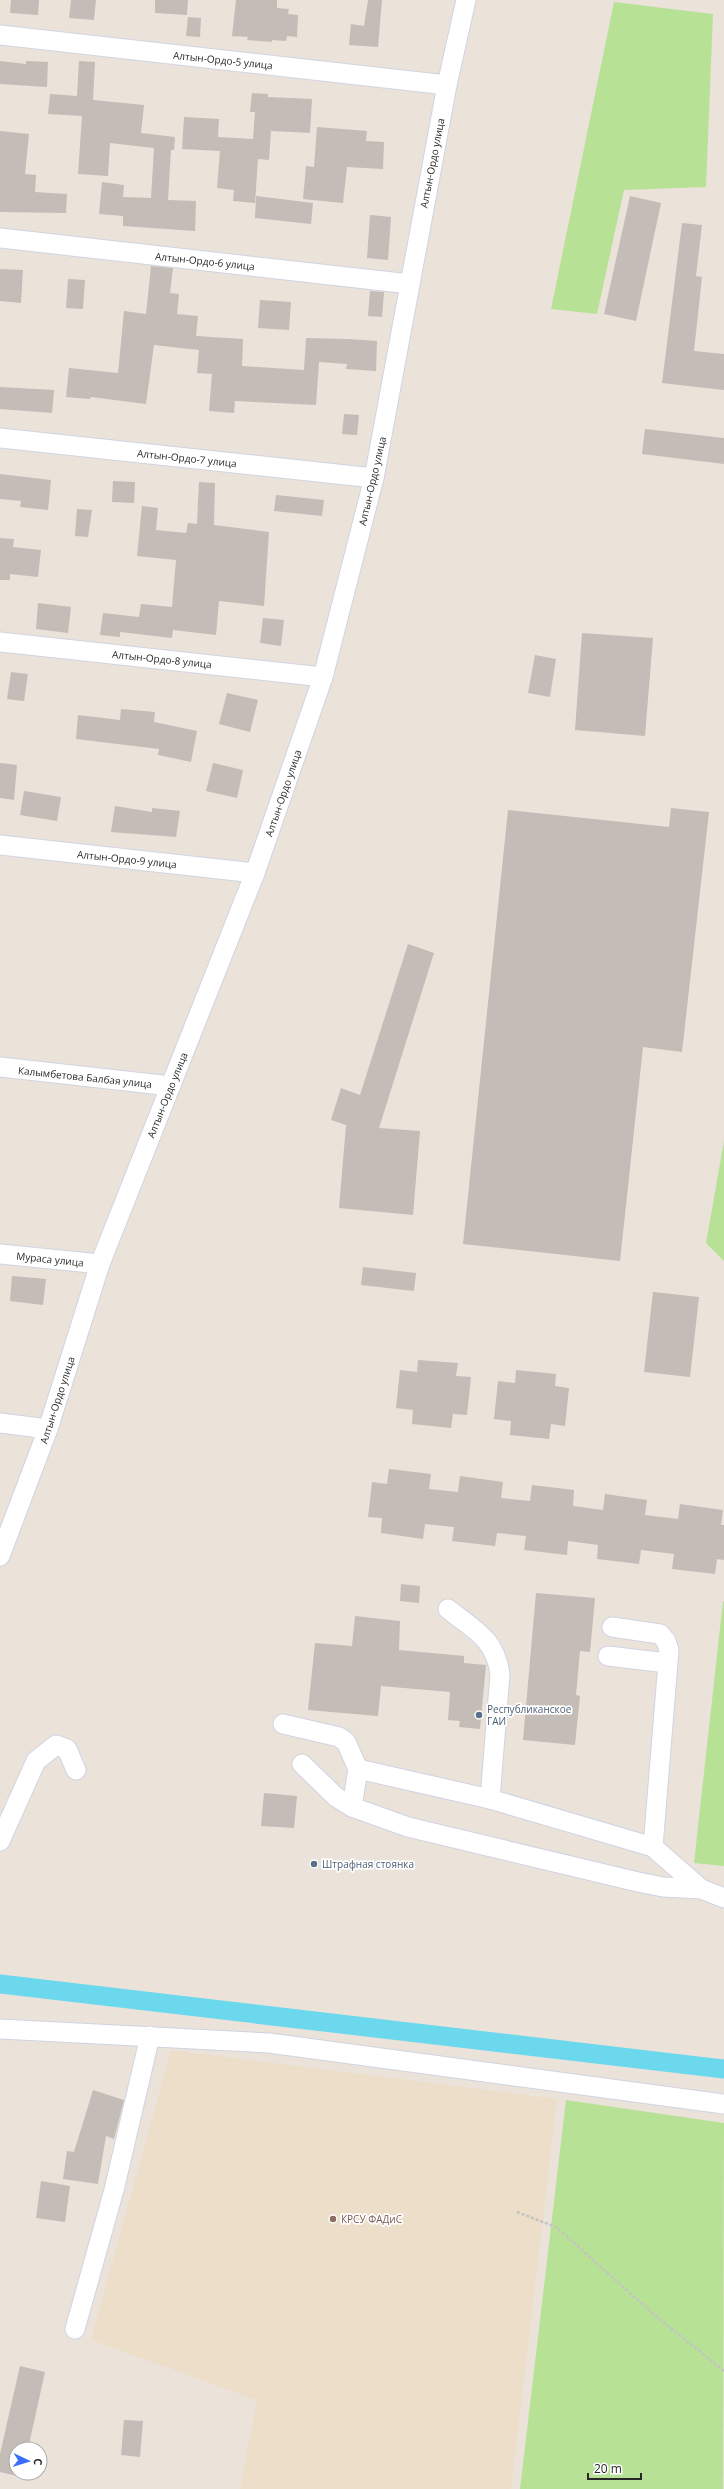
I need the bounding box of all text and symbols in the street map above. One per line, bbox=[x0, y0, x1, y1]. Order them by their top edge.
street label: Алтын-Ордо-5 улица bbox=[173, 48, 273, 72]
street label: Алтын-Ордо улица bbox=[416, 117, 448, 209]
street label: Алтын-Ордо-6 улица bbox=[155, 249, 255, 273]
street label: Алтын-Ордо улица bbox=[355, 435, 389, 527]
street label: Алтын-Ордо-7 улица bbox=[137, 446, 237, 470]
street label: Алтын-Ордо-8 улица bbox=[112, 647, 212, 671]
street label: Алтын-Ордо улица bbox=[262, 748, 304, 838]
street label: Алтын-Ордо-9 улица bbox=[77, 847, 177, 871]
street label: Алтын-Ордо улица bbox=[143, 1050, 191, 1140]
street label: Калымбетова Балбая улица bbox=[17, 1063, 153, 1091]
street label: Мураса улица bbox=[16, 1249, 84, 1269]
street label: Алтын-Ордо улица bbox=[36, 1354, 78, 1446]
place label: Республиканское ГАИ bbox=[487, 1702, 572, 1728]
marker: Республиканское ГАИ bbox=[474, 1710, 484, 1720]
place label: Штрафная стоянка bbox=[322, 1857, 414, 1871]
marker: Штрафная стоянка bbox=[309, 1859, 319, 1869]
place label: КРСУ ФАДиС bbox=[341, 2212, 402, 2226]
marker: КРСУ ФАДиС bbox=[328, 2214, 338, 2224]
north arrow bbox=[8, 2441, 48, 2481]
scale bar bbox=[588, 2455, 641, 2481]
text: С bbox=[31, 2458, 46, 2466]
text: 20 m bbox=[594, 2460, 622, 2477]

